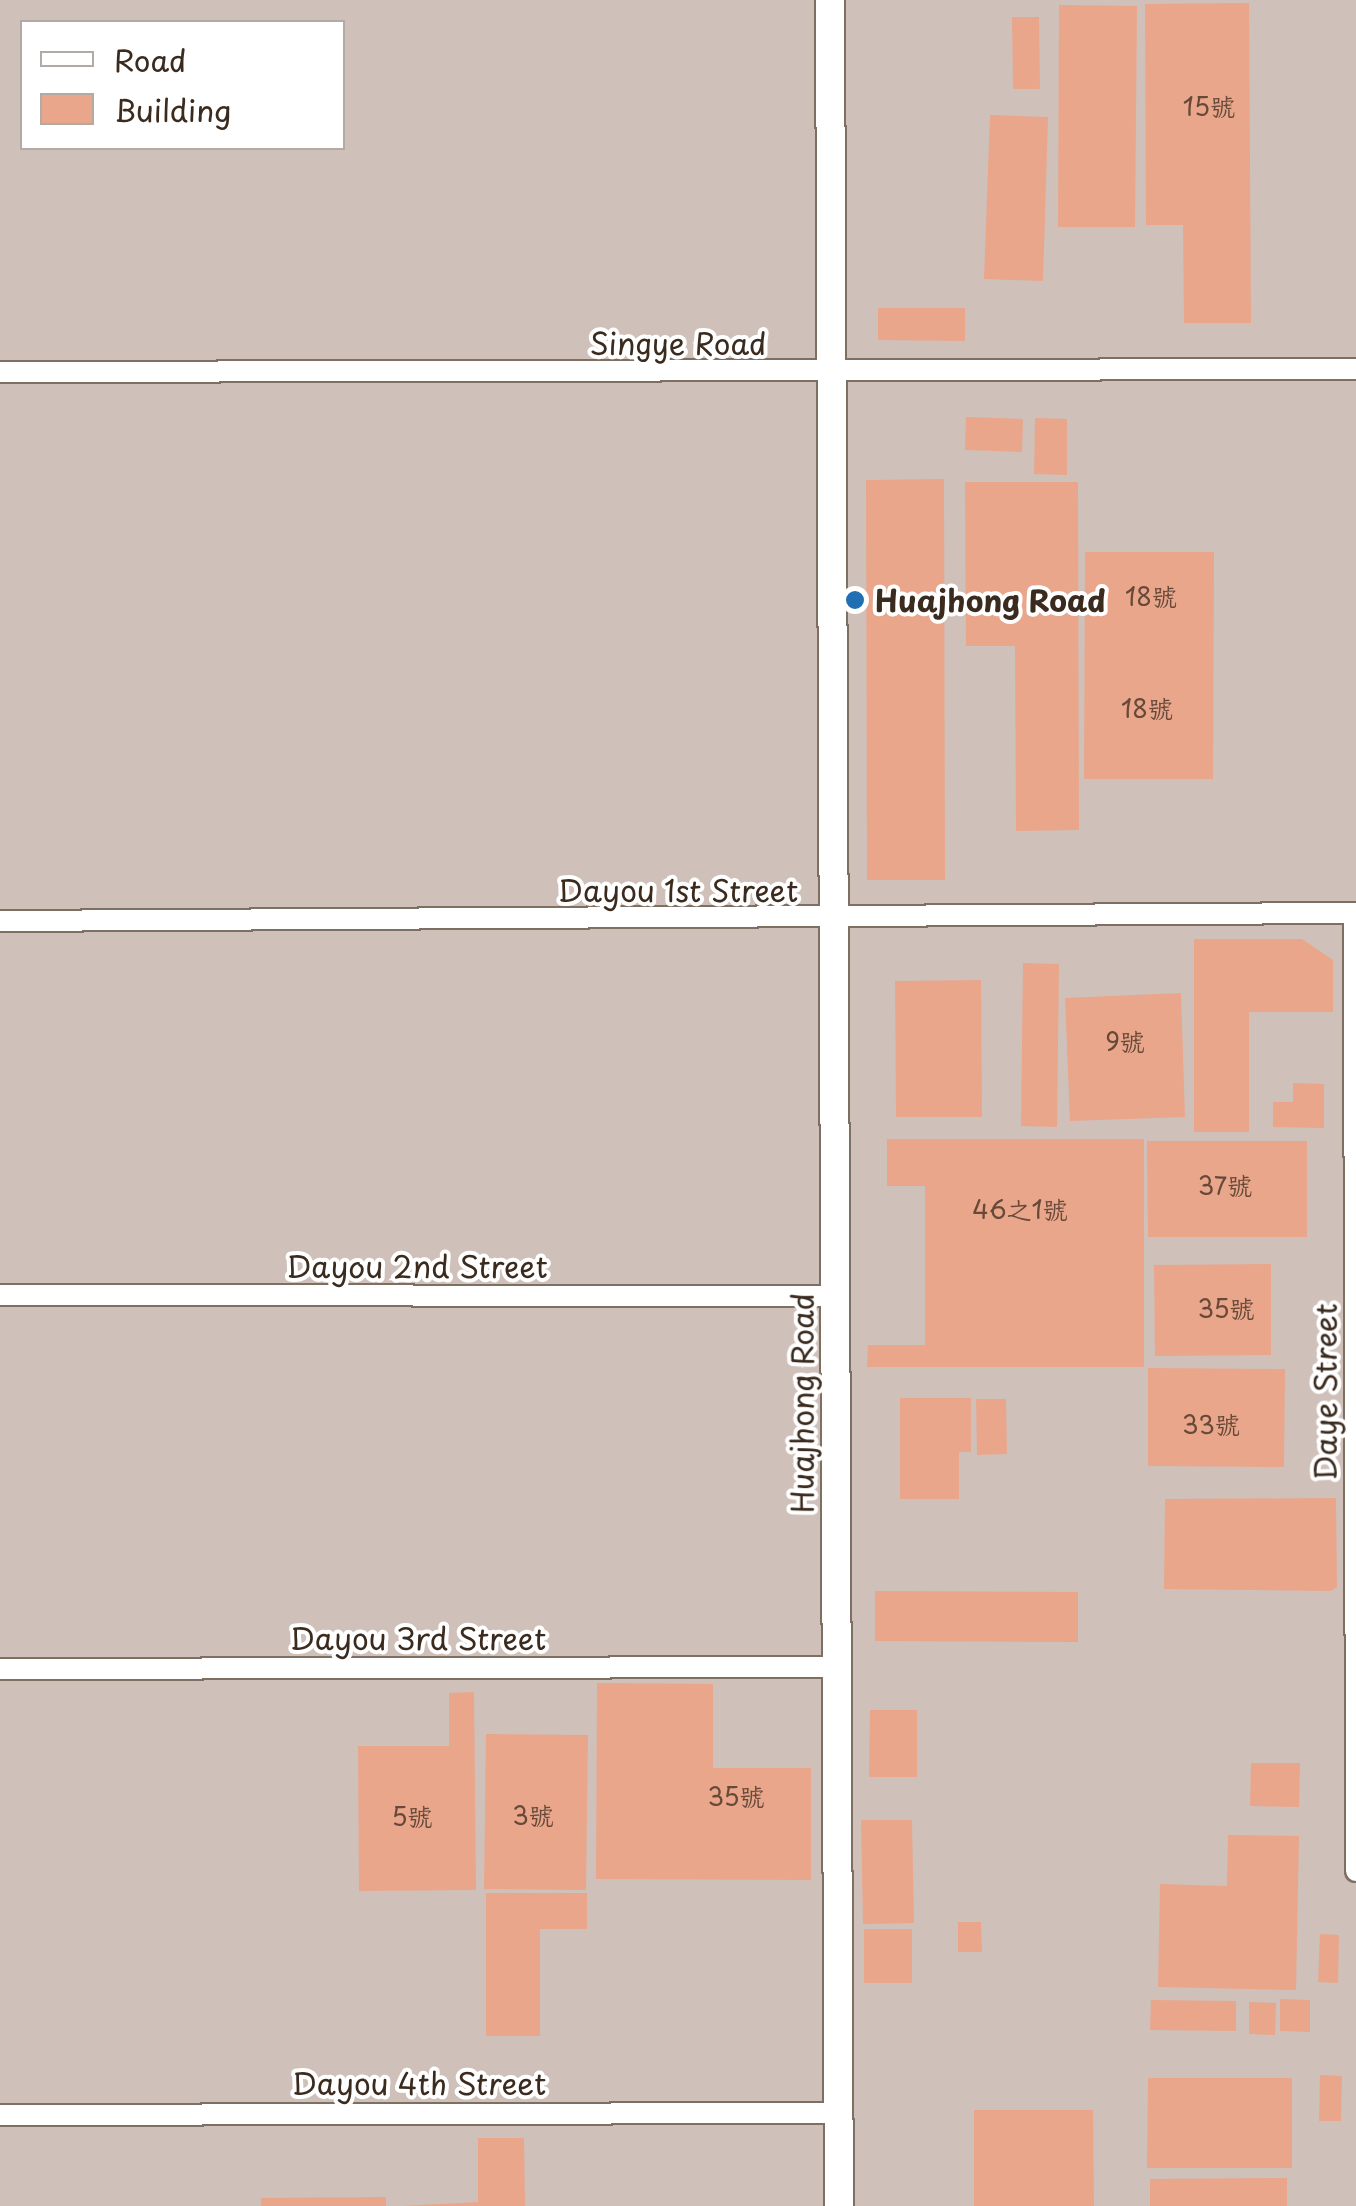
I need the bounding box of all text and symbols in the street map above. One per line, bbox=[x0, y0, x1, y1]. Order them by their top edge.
legend bbox=[20, 20, 345, 150]
text: Road bbox=[114, 37, 187, 82]
text: Building bbox=[114, 87, 231, 132]
house number: 15號 bbox=[1183, 91, 1235, 121]
street label: Singye Road bbox=[588, 325, 768, 361]
house number: 18號 bbox=[1125, 581, 1177, 611]
place label: Huajhong Road bbox=[875, 582, 1106, 618]
marker: Huajhong Road bbox=[844, 589, 866, 611]
house number: 18號 bbox=[1121, 693, 1173, 723]
street label: Dayou 1st Street bbox=[556, 872, 800, 908]
house number: 9號 bbox=[1105, 1026, 1145, 1056]
house number: 37號 bbox=[1198, 1170, 1252, 1200]
house number: 46之1號 bbox=[972, 1194, 1068, 1224]
street label: Dayou 2nd Street bbox=[286, 1248, 548, 1284]
street label: Huajhong Road bbox=[784, 1293, 820, 1513]
house number: 35號 bbox=[1198, 1293, 1254, 1323]
street label: Daye Street bbox=[1307, 1304, 1343, 1480]
house number: 33號 bbox=[1182, 1409, 1240, 1439]
street label: Dayou 3rd Street bbox=[290, 1620, 546, 1656]
house number: 35號 bbox=[708, 1781, 764, 1811]
house number: 3號 bbox=[512, 1800, 554, 1830]
house number: 5號 bbox=[391, 1801, 433, 1831]
street label: Dayou 4th Street bbox=[292, 2065, 546, 2101]

